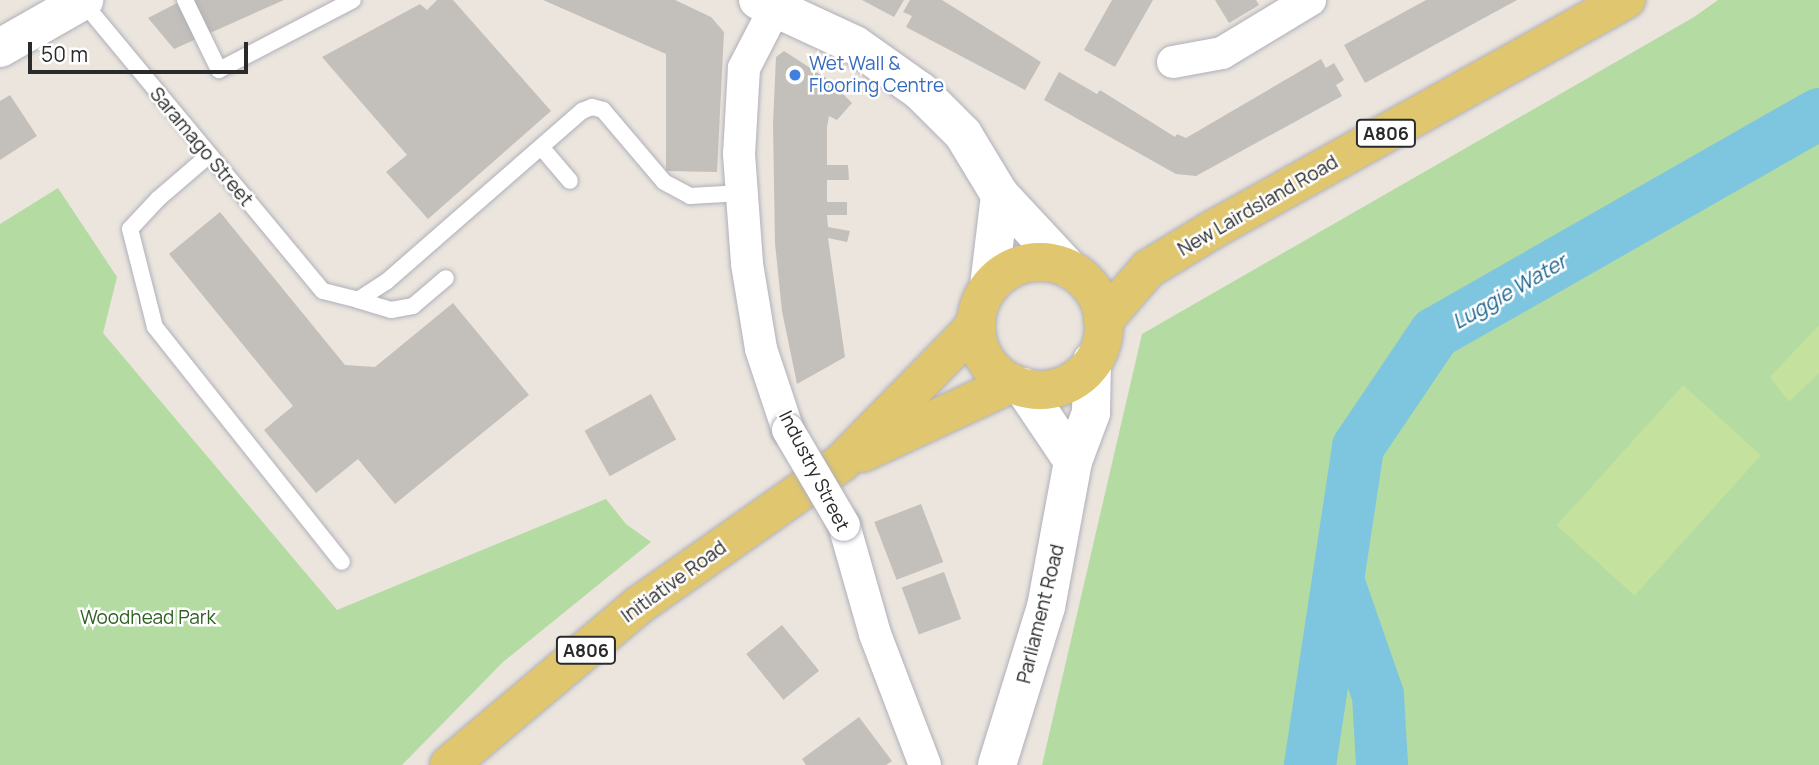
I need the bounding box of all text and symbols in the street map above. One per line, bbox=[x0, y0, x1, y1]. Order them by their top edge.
scale bar bbox=[32, 28, 252, 72]
text: 50 m bbox=[41, 40, 88, 68]
place label: Wet Wall & Flooring Centre bbox=[809, 53, 944, 97]
marker: Wet Wall & Flooring Centre bbox=[787, 67, 803, 83]
street label: Saramago Street bbox=[145, 83, 257, 211]
road number: A806 bbox=[1354, 118, 1418, 148]
street label: New Lairdsland Road bbox=[1174, 151, 1342, 261]
water label: Luggie Water bbox=[1447, 248, 1571, 334]
street label: Industry Street bbox=[774, 407, 854, 535]
street label: Initiative Road bbox=[617, 536, 731, 628]
street label: Parliament Road bbox=[1013, 542, 1069, 686]
park label: Woodhead Park bbox=[80, 607, 216, 629]
road number: A806 bbox=[554, 636, 618, 664]

